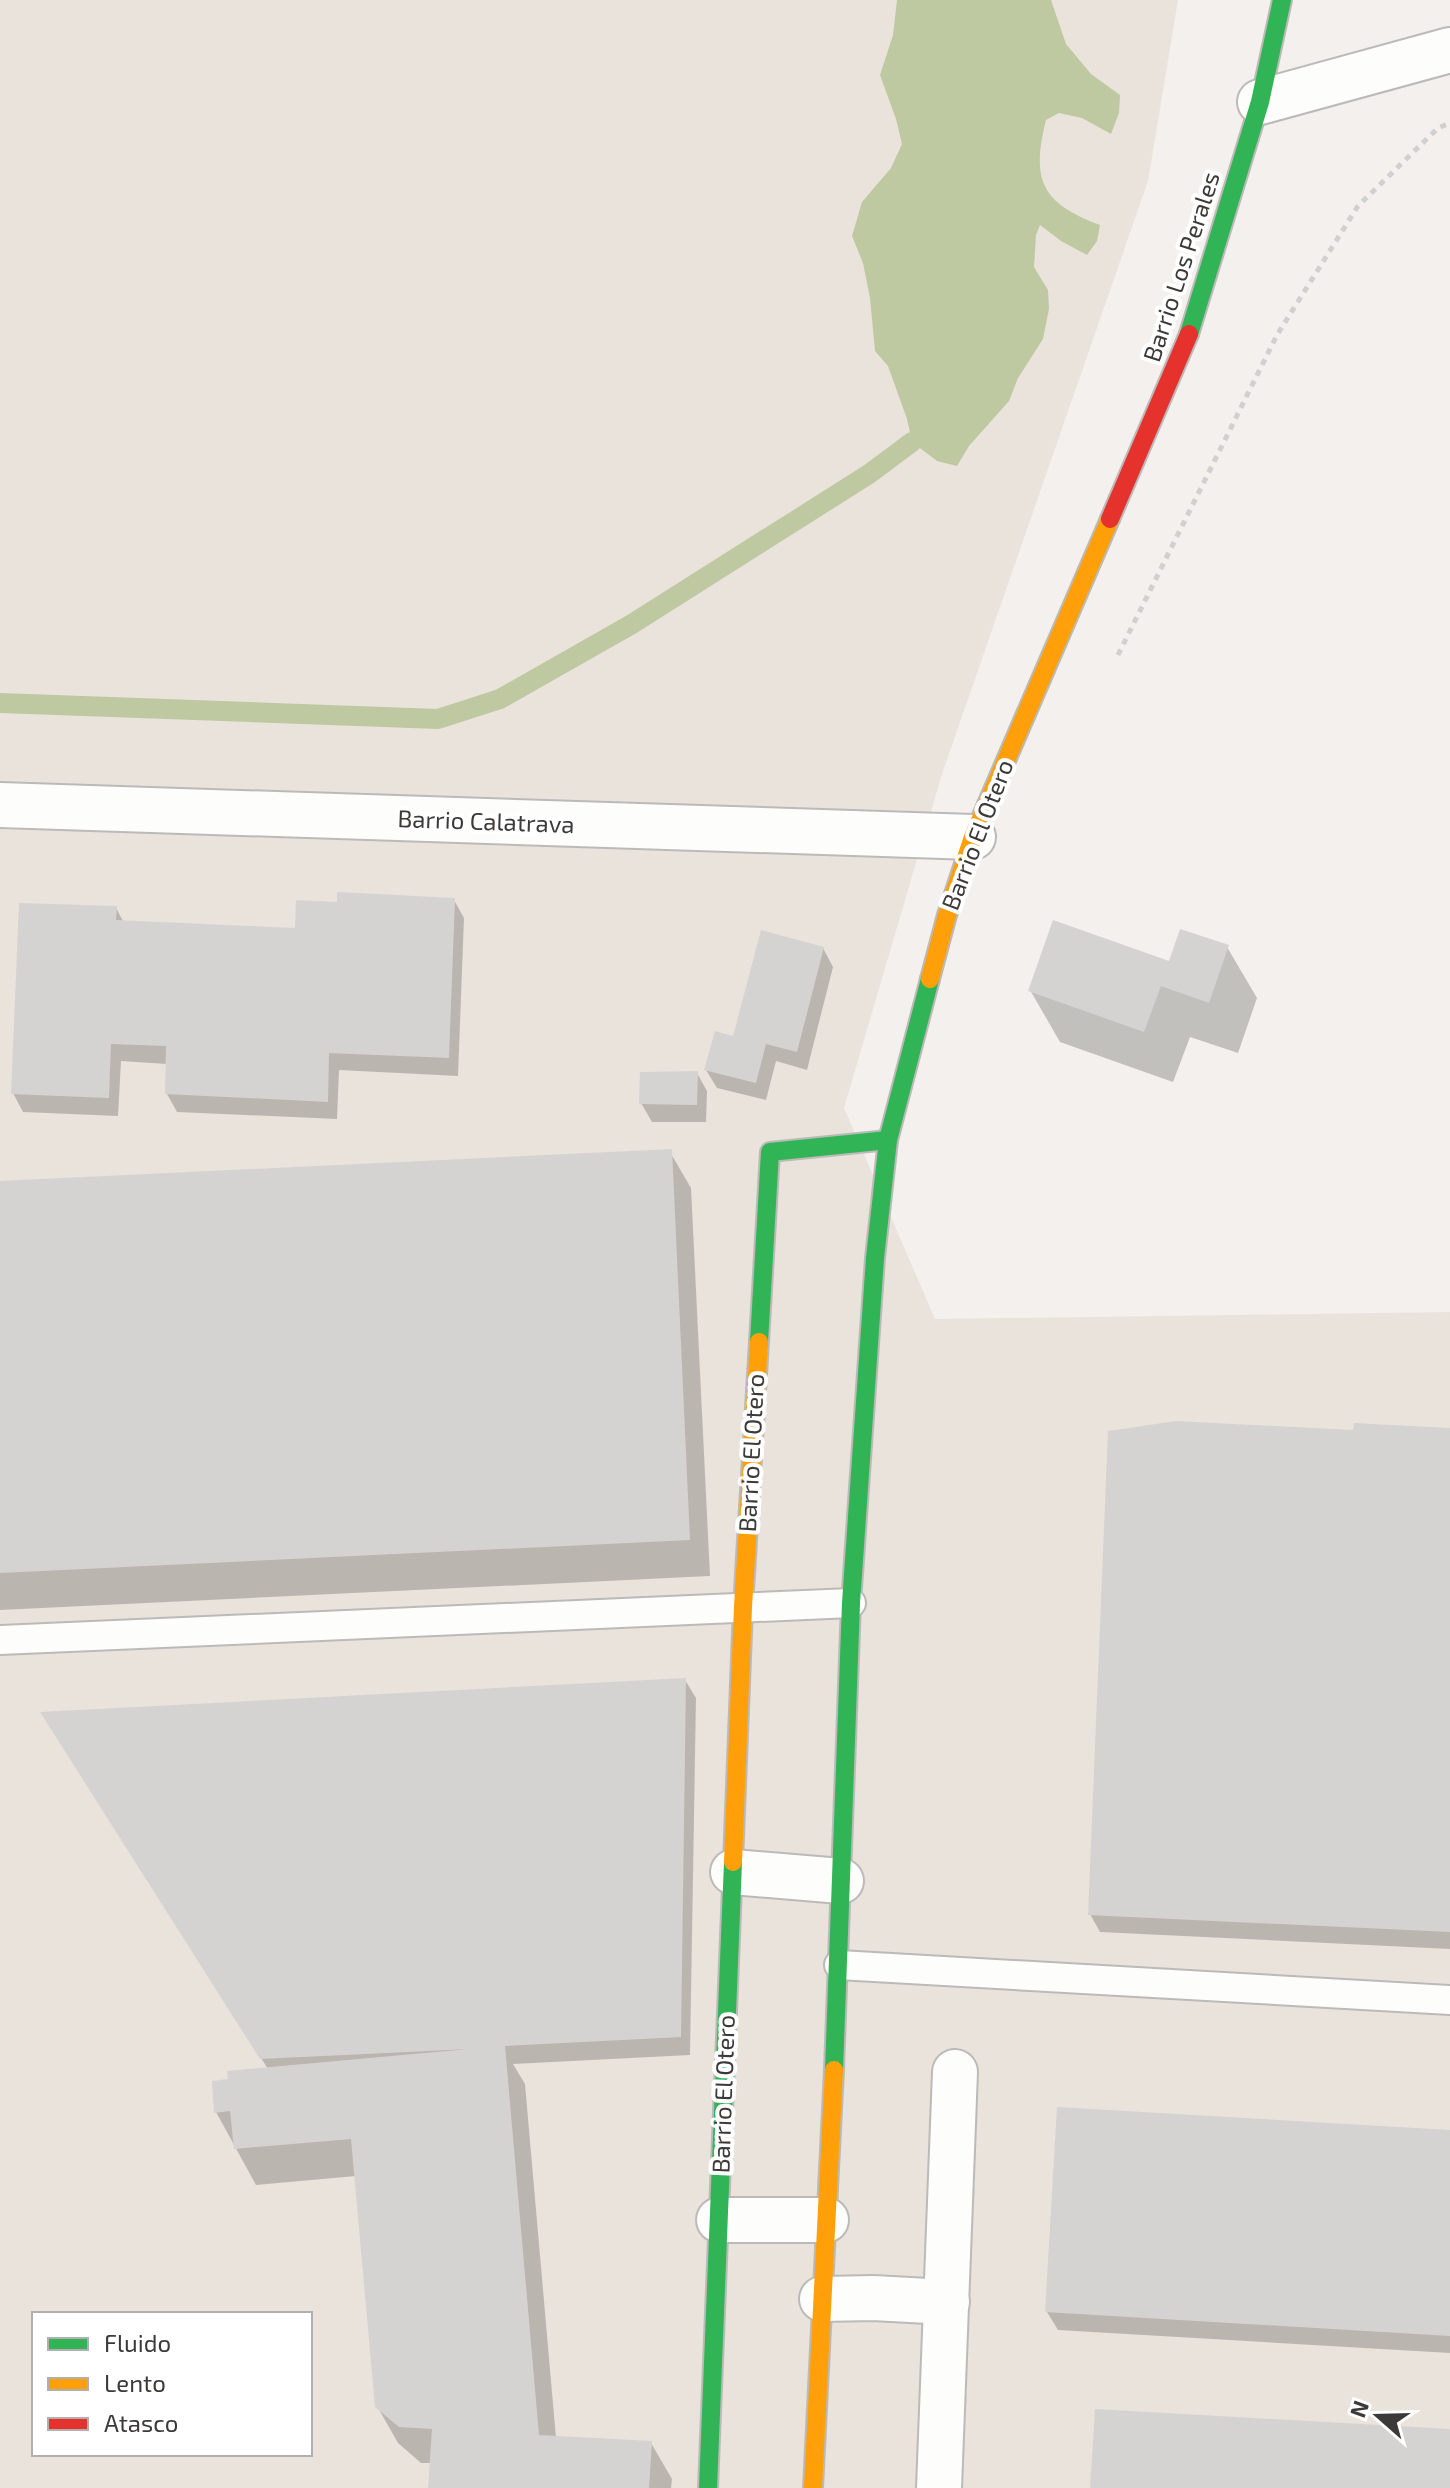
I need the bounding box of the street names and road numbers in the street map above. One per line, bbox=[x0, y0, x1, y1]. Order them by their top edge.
street label: Barrio Los Perales bbox=[1136, 168, 1225, 365]
street label: Barrio El Otero bbox=[935, 755, 1019, 914]
street label: Barrio Calatrava bbox=[397, 803, 575, 838]
street label: Barrio El Otero bbox=[732, 1373, 769, 1533]
street label: Barrio El Otero bbox=[705, 2014, 740, 2174]

